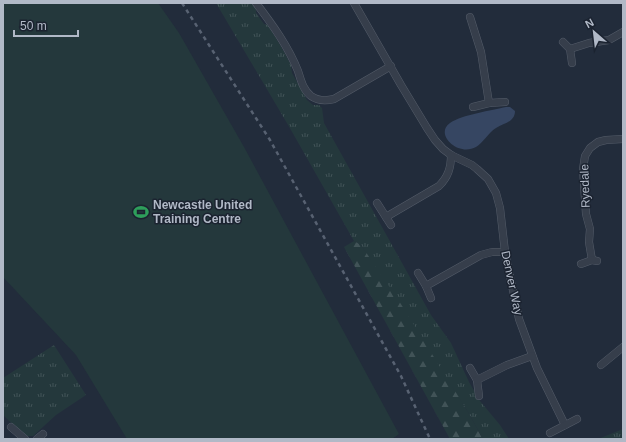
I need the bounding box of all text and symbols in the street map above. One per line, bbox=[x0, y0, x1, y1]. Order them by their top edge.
scale bar bbox=[14, 12, 78, 38]
north arrow bbox=[574, 12, 614, 52]
text: N bbox=[583, 16, 596, 30]
text: 50 m bbox=[20, 19, 47, 33]
street label: Ryedale bbox=[577, 163, 593, 208]
place label: Newcastle United Training Centre bbox=[153, 198, 252, 226]
sports icon: Newcastle United Training Centre bbox=[132, 203, 150, 221]
street label: Denver Way bbox=[498, 249, 526, 317]

